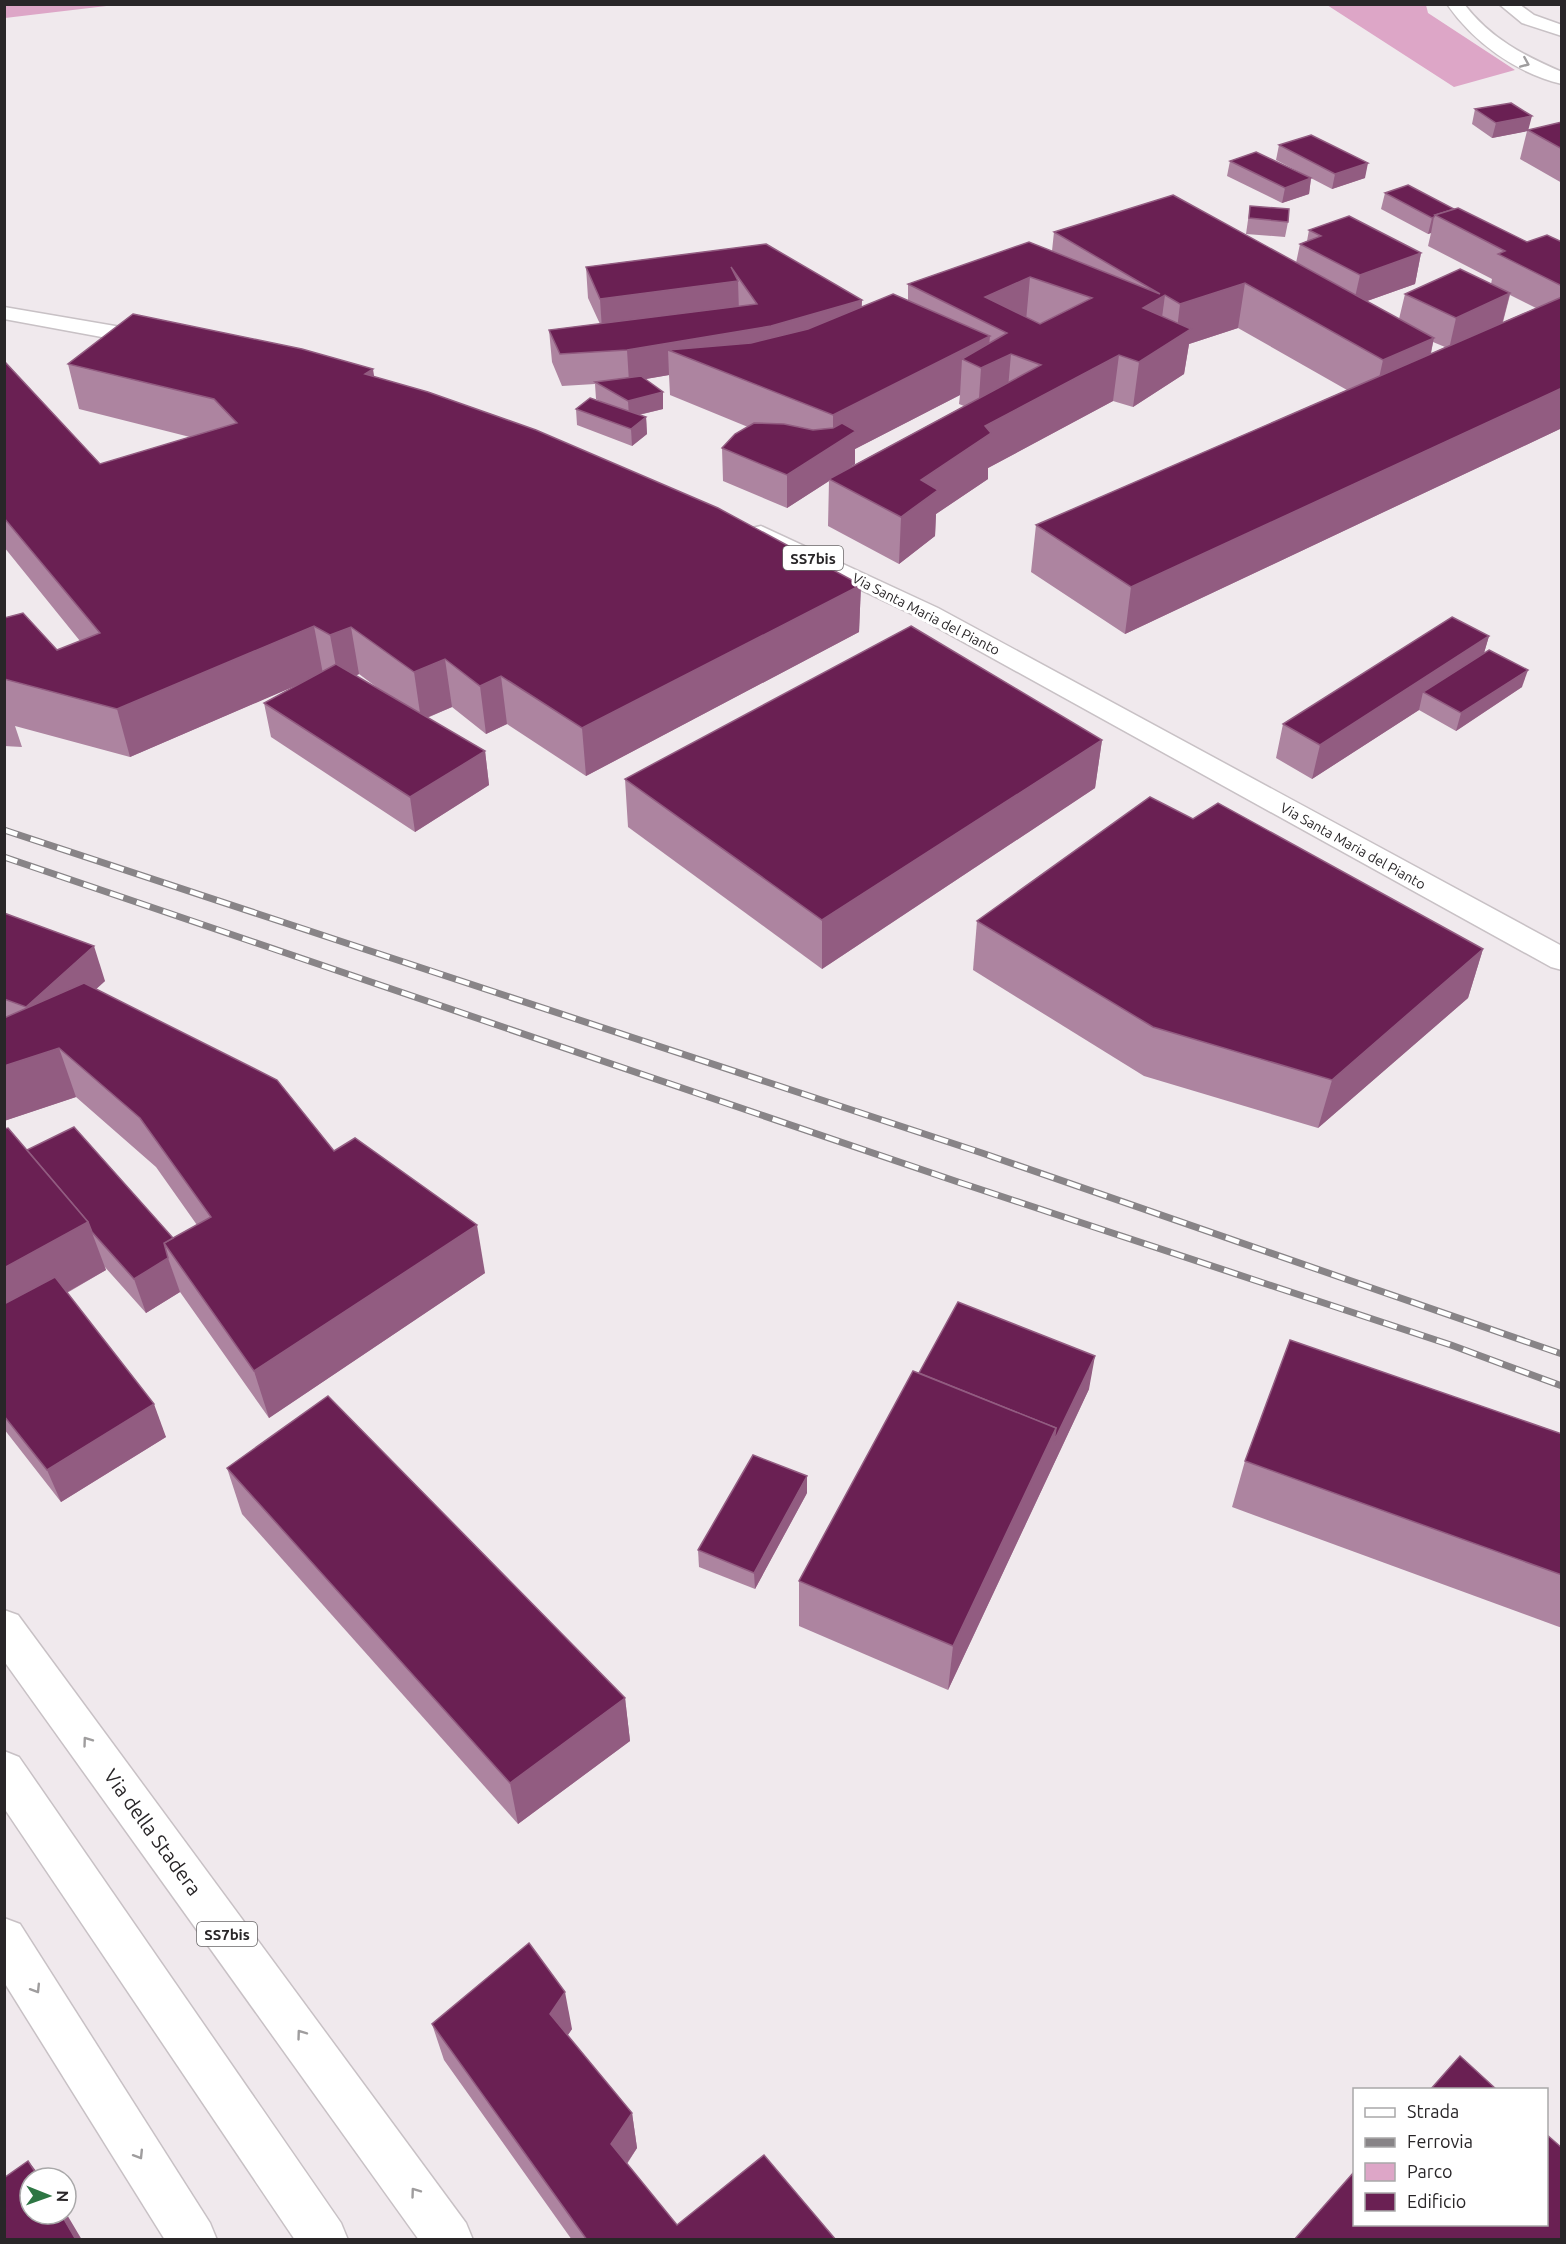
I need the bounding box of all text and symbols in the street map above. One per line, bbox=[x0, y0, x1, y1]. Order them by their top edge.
one-way arrow bbox=[1519, 56, 1530, 68]
road number: SS7bis bbox=[783, 546, 843, 570]
street label: Via Santa Maria del Pianto bbox=[850, 570, 1002, 658]
street label: Via Santa Maria del Pianto bbox=[1278, 799, 1428, 893]
one-way arrow bbox=[83, 1736, 94, 1747]
street label: Via della Stadera bbox=[100, 1764, 206, 1900]
road number: SS7bis bbox=[197, 1922, 257, 1946]
one-way arrow bbox=[28, 1983, 40, 1993]
one-way arrow bbox=[297, 2030, 308, 2041]
legend bbox=[1353, 2088, 1548, 2226]
text: Strada bbox=[1407, 2101, 1459, 2121]
text: Ferrovia bbox=[1407, 2131, 1473, 2151]
one-way arrow bbox=[132, 2148, 143, 2159]
text: Parco bbox=[1407, 2161, 1453, 2181]
north arrow bbox=[18, 2166, 78, 2226]
one-way arrow bbox=[411, 2188, 422, 2199]
text: N bbox=[54, 2190, 72, 2202]
text: Edificio bbox=[1407, 2191, 1466, 2211]

